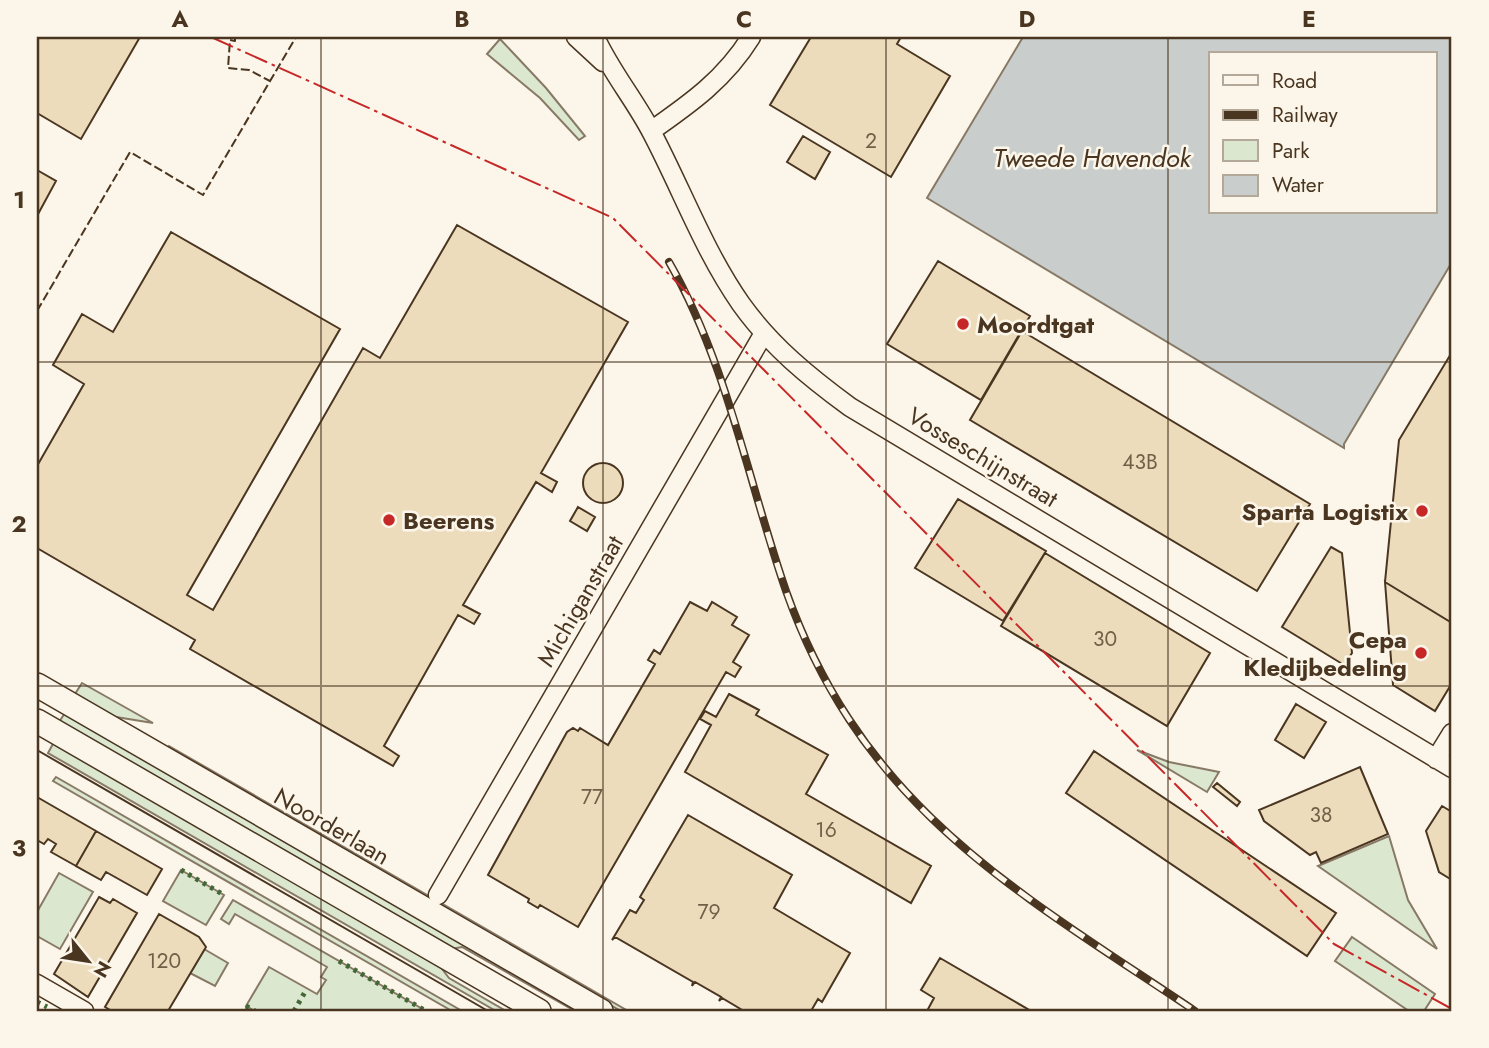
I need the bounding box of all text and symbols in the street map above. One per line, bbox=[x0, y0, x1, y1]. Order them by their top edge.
text: A bbox=[171, 2, 189, 36]
text: B bbox=[454, 2, 470, 36]
text: C bbox=[736, 2, 752, 36]
text: D bbox=[1019, 2, 1036, 36]
text: E bbox=[1302, 2, 1316, 36]
legend bbox=[1209, 52, 1436, 214]
text: Road bbox=[1272, 66, 1317, 96]
text: Railway bbox=[1272, 100, 1338, 130]
house number: 2 bbox=[865, 126, 877, 156]
text: Park bbox=[1272, 136, 1310, 166]
water label: Tweede Havendok bbox=[993, 139, 1193, 177]
text: Water bbox=[1272, 170, 1325, 200]
text: 1 bbox=[13, 183, 25, 217]
place label: Moordtgat bbox=[977, 307, 1095, 342]
marker: Moordtgat bbox=[955, 316, 971, 332]
street label: Vosseschijnstraat bbox=[901, 398, 1065, 516]
house number: 43B bbox=[1122, 447, 1158, 477]
place label: Sparta Logistix bbox=[1242, 494, 1408, 529]
place label: Beerens bbox=[403, 503, 494, 538]
marker: Sparta Logistix bbox=[1414, 503, 1430, 519]
text: 2 bbox=[11, 507, 27, 541]
marker: Beerens bbox=[381, 512, 397, 528]
street label: Michiganstraat bbox=[528, 529, 632, 673]
place label: Cepa Kledijbedeling bbox=[1243, 622, 1407, 685]
house number: 30 bbox=[1093, 624, 1117, 654]
marker: Cepa Kledijbedeling bbox=[1413, 645, 1429, 661]
street label: Noorderlaan bbox=[268, 779, 396, 873]
house number: 77 bbox=[581, 782, 603, 812]
house number: 38 bbox=[1310, 800, 1332, 830]
house number: 16 bbox=[815, 815, 837, 845]
text: 3 bbox=[12, 831, 26, 865]
house number: 79 bbox=[697, 897, 721, 927]
north arrow bbox=[52, 926, 122, 996]
house number: 120 bbox=[147, 946, 181, 976]
text: N bbox=[87, 956, 118, 983]

